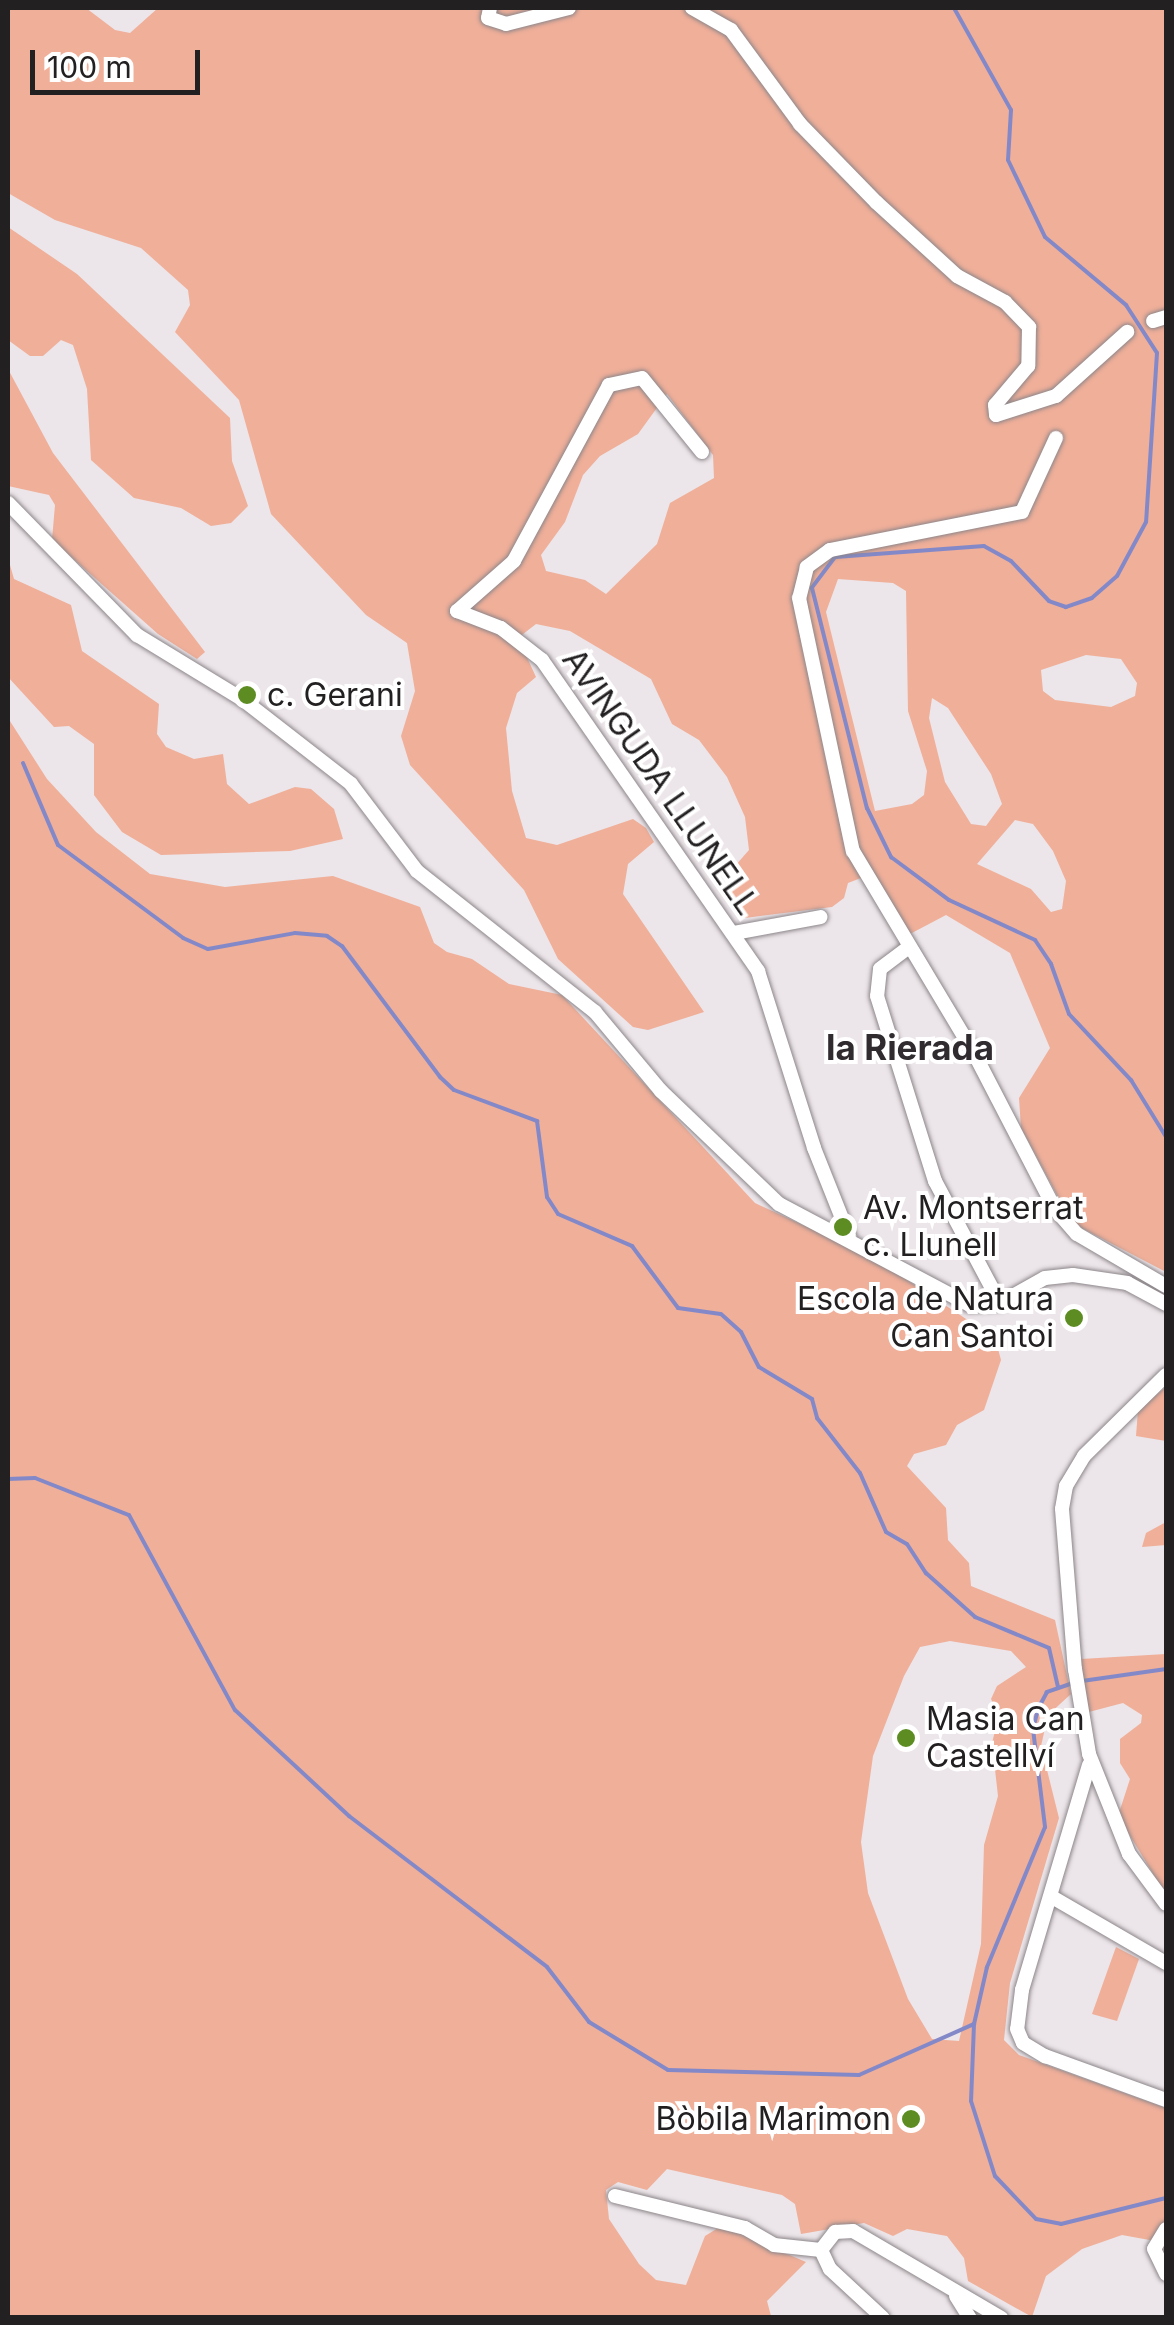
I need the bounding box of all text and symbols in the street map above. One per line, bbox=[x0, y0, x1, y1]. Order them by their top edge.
scale bar bbox=[35, 30, 205, 92]
text: 100 m bbox=[47, 49, 132, 85]
street label: AVINGUDA LLUNELL bbox=[554, 642, 766, 922]
place label: c. Gerani bbox=[267, 676, 403, 714]
marker: c. Gerani bbox=[236, 684, 258, 706]
district label: la Rierada bbox=[826, 1026, 994, 1068]
place label: Av. Montserrat c. Llunell bbox=[863, 1190, 1083, 1265]
marker: Av. Montserrat c. Llunell bbox=[832, 1216, 854, 1238]
place label: Escola de Natura Can Santoi bbox=[797, 1281, 1054, 1356]
marker: Escola de Natura Can Santoi bbox=[1063, 1307, 1085, 1329]
place label: Masia Can Castellví bbox=[926, 1701, 1085, 1776]
marker: Masia Can Castellví bbox=[895, 1727, 917, 1749]
place label: Bòbila Marimon bbox=[656, 2100, 891, 2138]
marker: Bòbila Marimon bbox=[900, 2108, 922, 2130]

